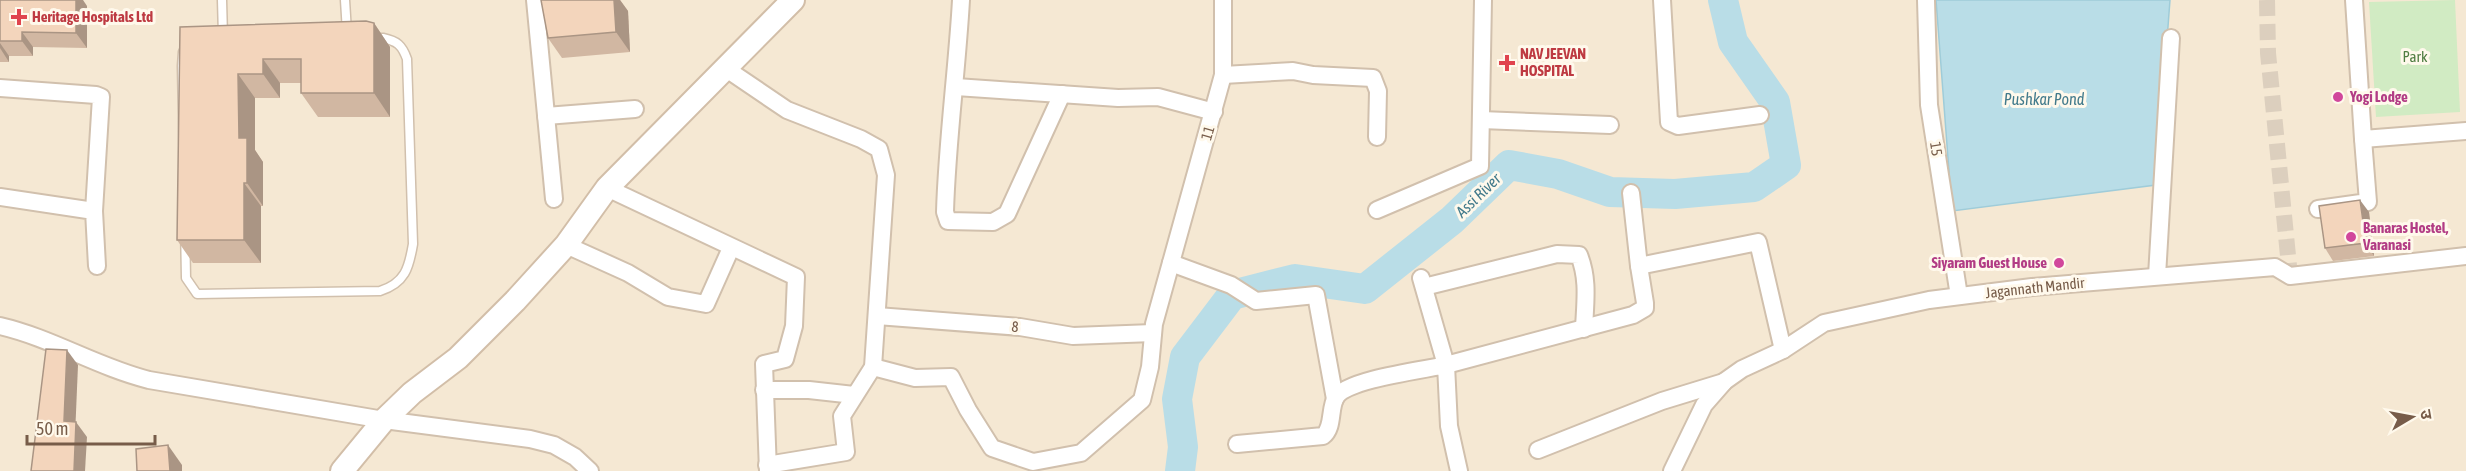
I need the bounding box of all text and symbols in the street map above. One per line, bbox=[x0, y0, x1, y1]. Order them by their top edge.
marker: Heritage Hospitals Ltd bbox=[10, 8, 28, 26]
place label: Heritage Hospitals Ltd bbox=[32, 8, 153, 25]
place label: NAV JEEVAN HOSPITAL bbox=[1520, 45, 1586, 79]
park label: Park bbox=[2402, 48, 2428, 65]
marker: NAV JEEVAN HOSPITAL bbox=[1498, 54, 1516, 72]
place label: Yogi Lodge bbox=[2349, 88, 2408, 105]
water label: Pushkar Pond bbox=[2004, 90, 2085, 108]
marker: Yogi Lodge bbox=[2331, 90, 2345, 104]
street label: 11 bbox=[1197, 124, 1218, 142]
street label: 15 bbox=[1927, 141, 1946, 157]
water label: Assi River bbox=[1451, 168, 1505, 221]
place label: Banaras Hostel, Varanasi bbox=[2362, 219, 2449, 253]
marker: Banaras Hostel, Varanasi bbox=[2344, 230, 2358, 244]
place label: Siyaram Guest House bbox=[1931, 254, 2047, 271]
marker: Siyaram Guest House bbox=[2052, 256, 2066, 270]
street label: Jagannath Mandir bbox=[1985, 274, 2086, 301]
street label: 8 bbox=[1011, 318, 1019, 335]
north arrow bbox=[2382, 387, 2442, 447]
scale bar bbox=[27, 408, 154, 446]
text: उ bbox=[2417, 408, 2437, 421]
text: 50 m bbox=[36, 418, 68, 439]

